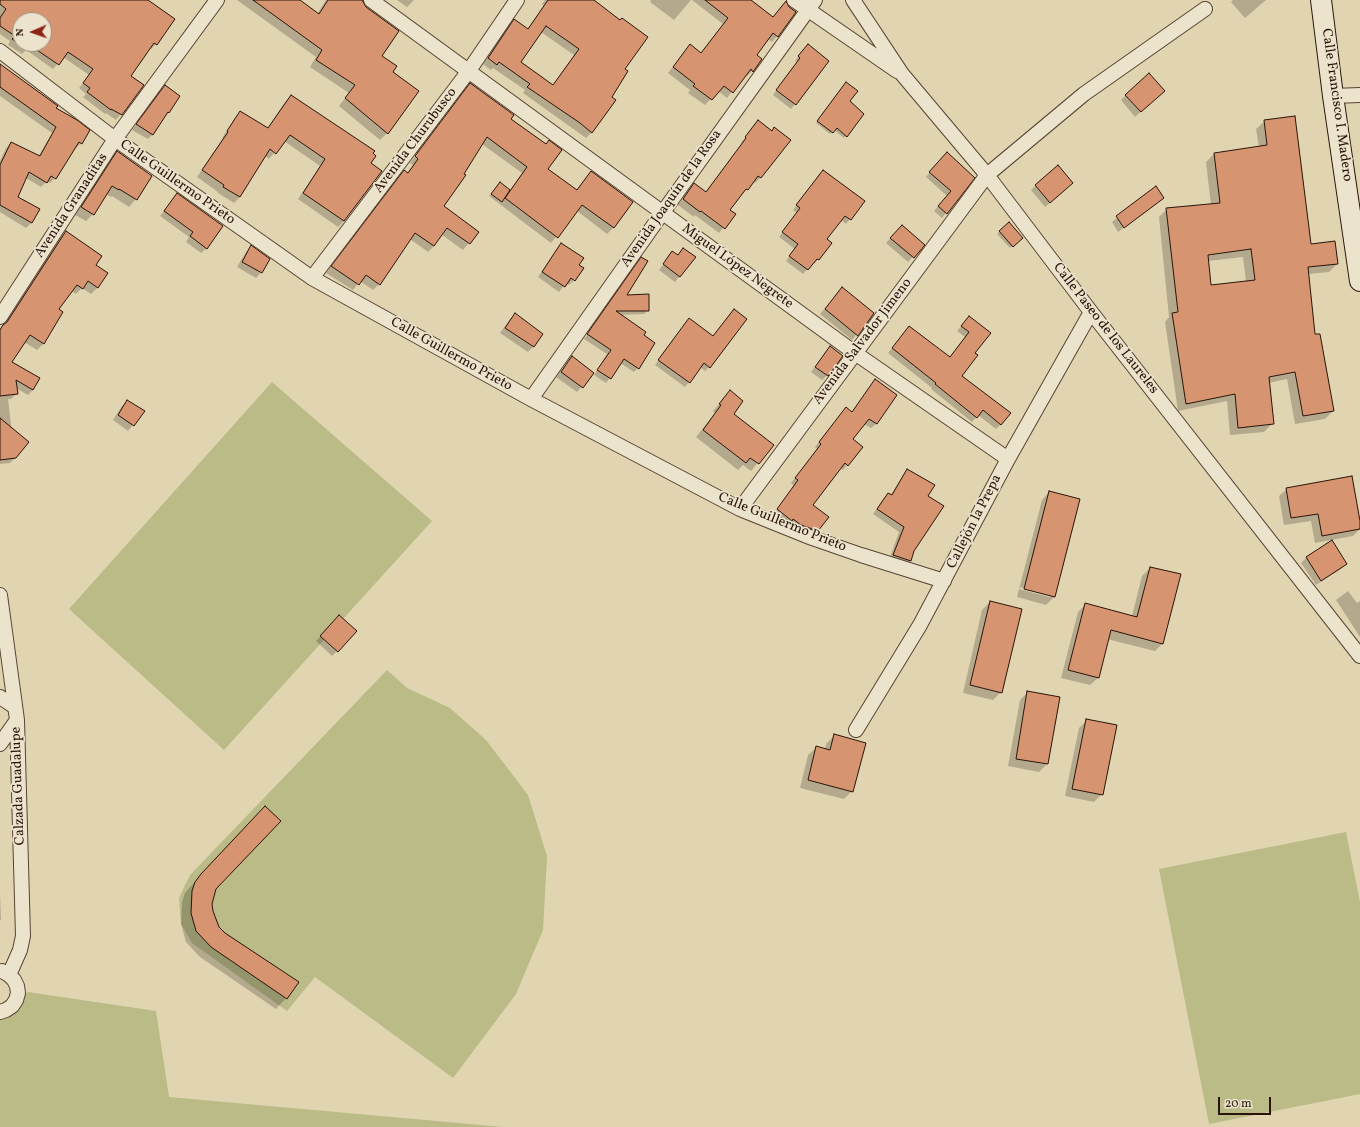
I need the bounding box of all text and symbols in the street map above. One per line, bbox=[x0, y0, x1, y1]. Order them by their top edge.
north arrow bbox=[12, 12, 52, 52]
street label: Calle Francisco I. Madero bbox=[1317, 27, 1355, 183]
text: N bbox=[13, 28, 28, 37]
street label: Avenida Churubusco bbox=[371, 85, 461, 197]
street label: Avenida Joaquín de la Rosa bbox=[618, 127, 726, 271]
street label: Calle Guillermo Prieto bbox=[116, 137, 238, 229]
street label: Avenida Granaditas bbox=[32, 150, 112, 262]
street label: Miguel López Negrete bbox=[678, 221, 796, 313]
street label: Calle Paseo de los Laureles bbox=[1049, 260, 1161, 398]
street label: Avenida Salvador Jimeno bbox=[810, 275, 916, 409]
street label: Calle Guillermo Prieto bbox=[387, 314, 515, 396]
street label: Callejón la Prepa bbox=[944, 472, 1006, 572]
street label: Calle Guillermo Prieto bbox=[715, 490, 849, 556]
street label: Calzada Guadalupe bbox=[9, 726, 29, 846]
scale bar bbox=[1220, 1089, 1273, 1115]
text: 20 m bbox=[1225, 1096, 1252, 1112]

